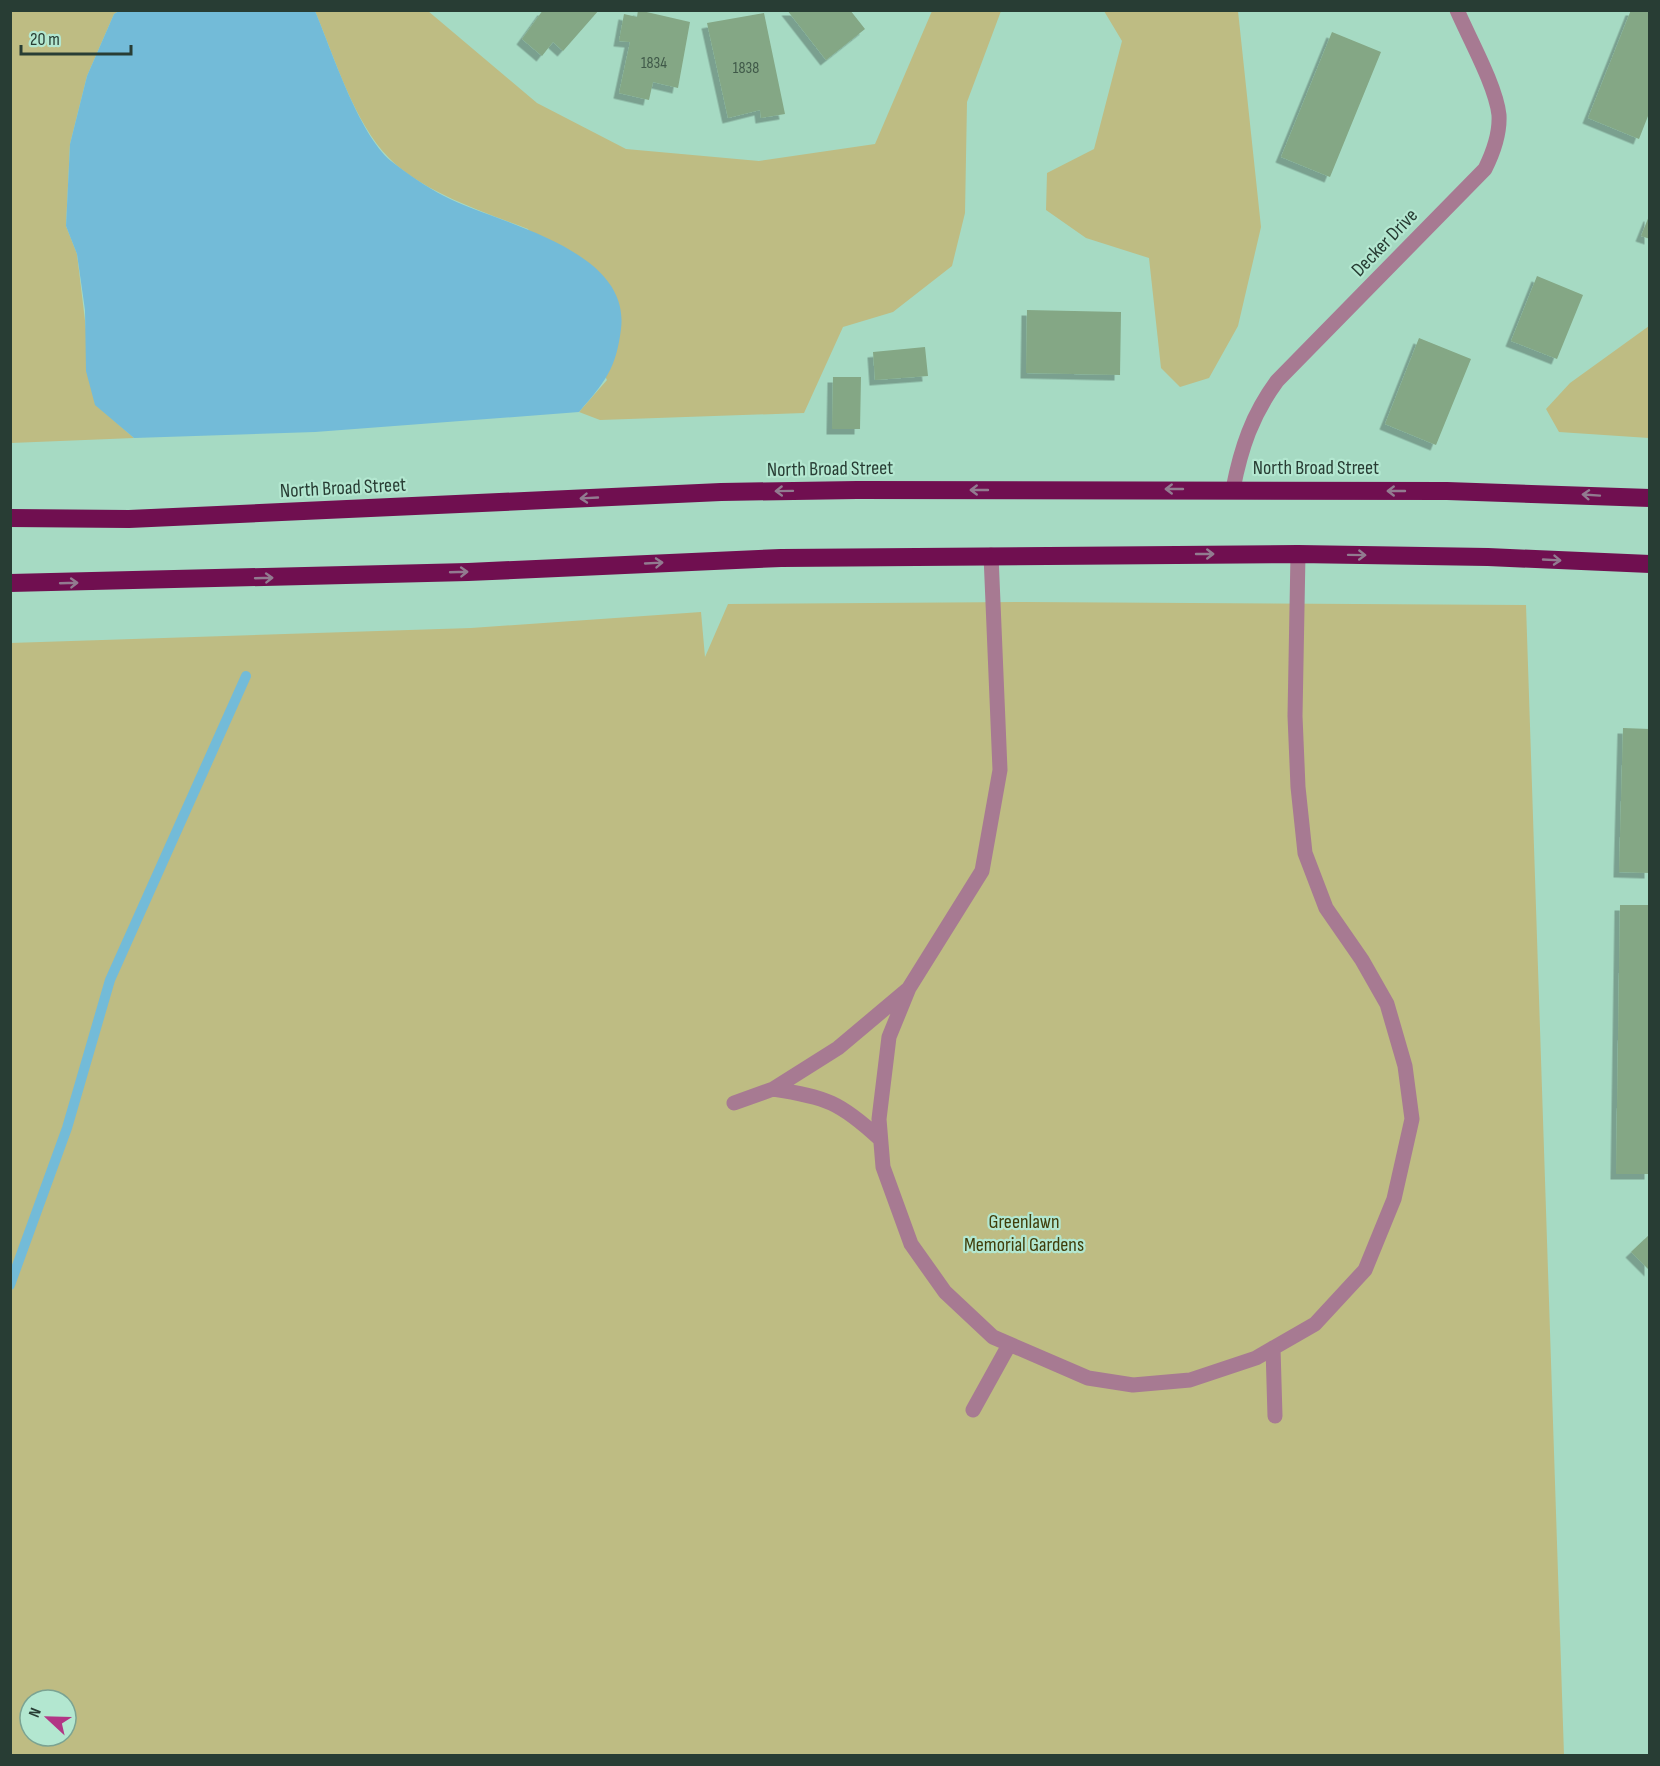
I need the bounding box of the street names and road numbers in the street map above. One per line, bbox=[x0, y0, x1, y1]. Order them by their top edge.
street label: Decker Drive bbox=[1347, 204, 1423, 282]
street label: North Broad Street bbox=[767, 456, 893, 482]
street label: North Broad Street bbox=[1253, 456, 1379, 480]
street label: North Broad Street bbox=[279, 473, 407, 503]

